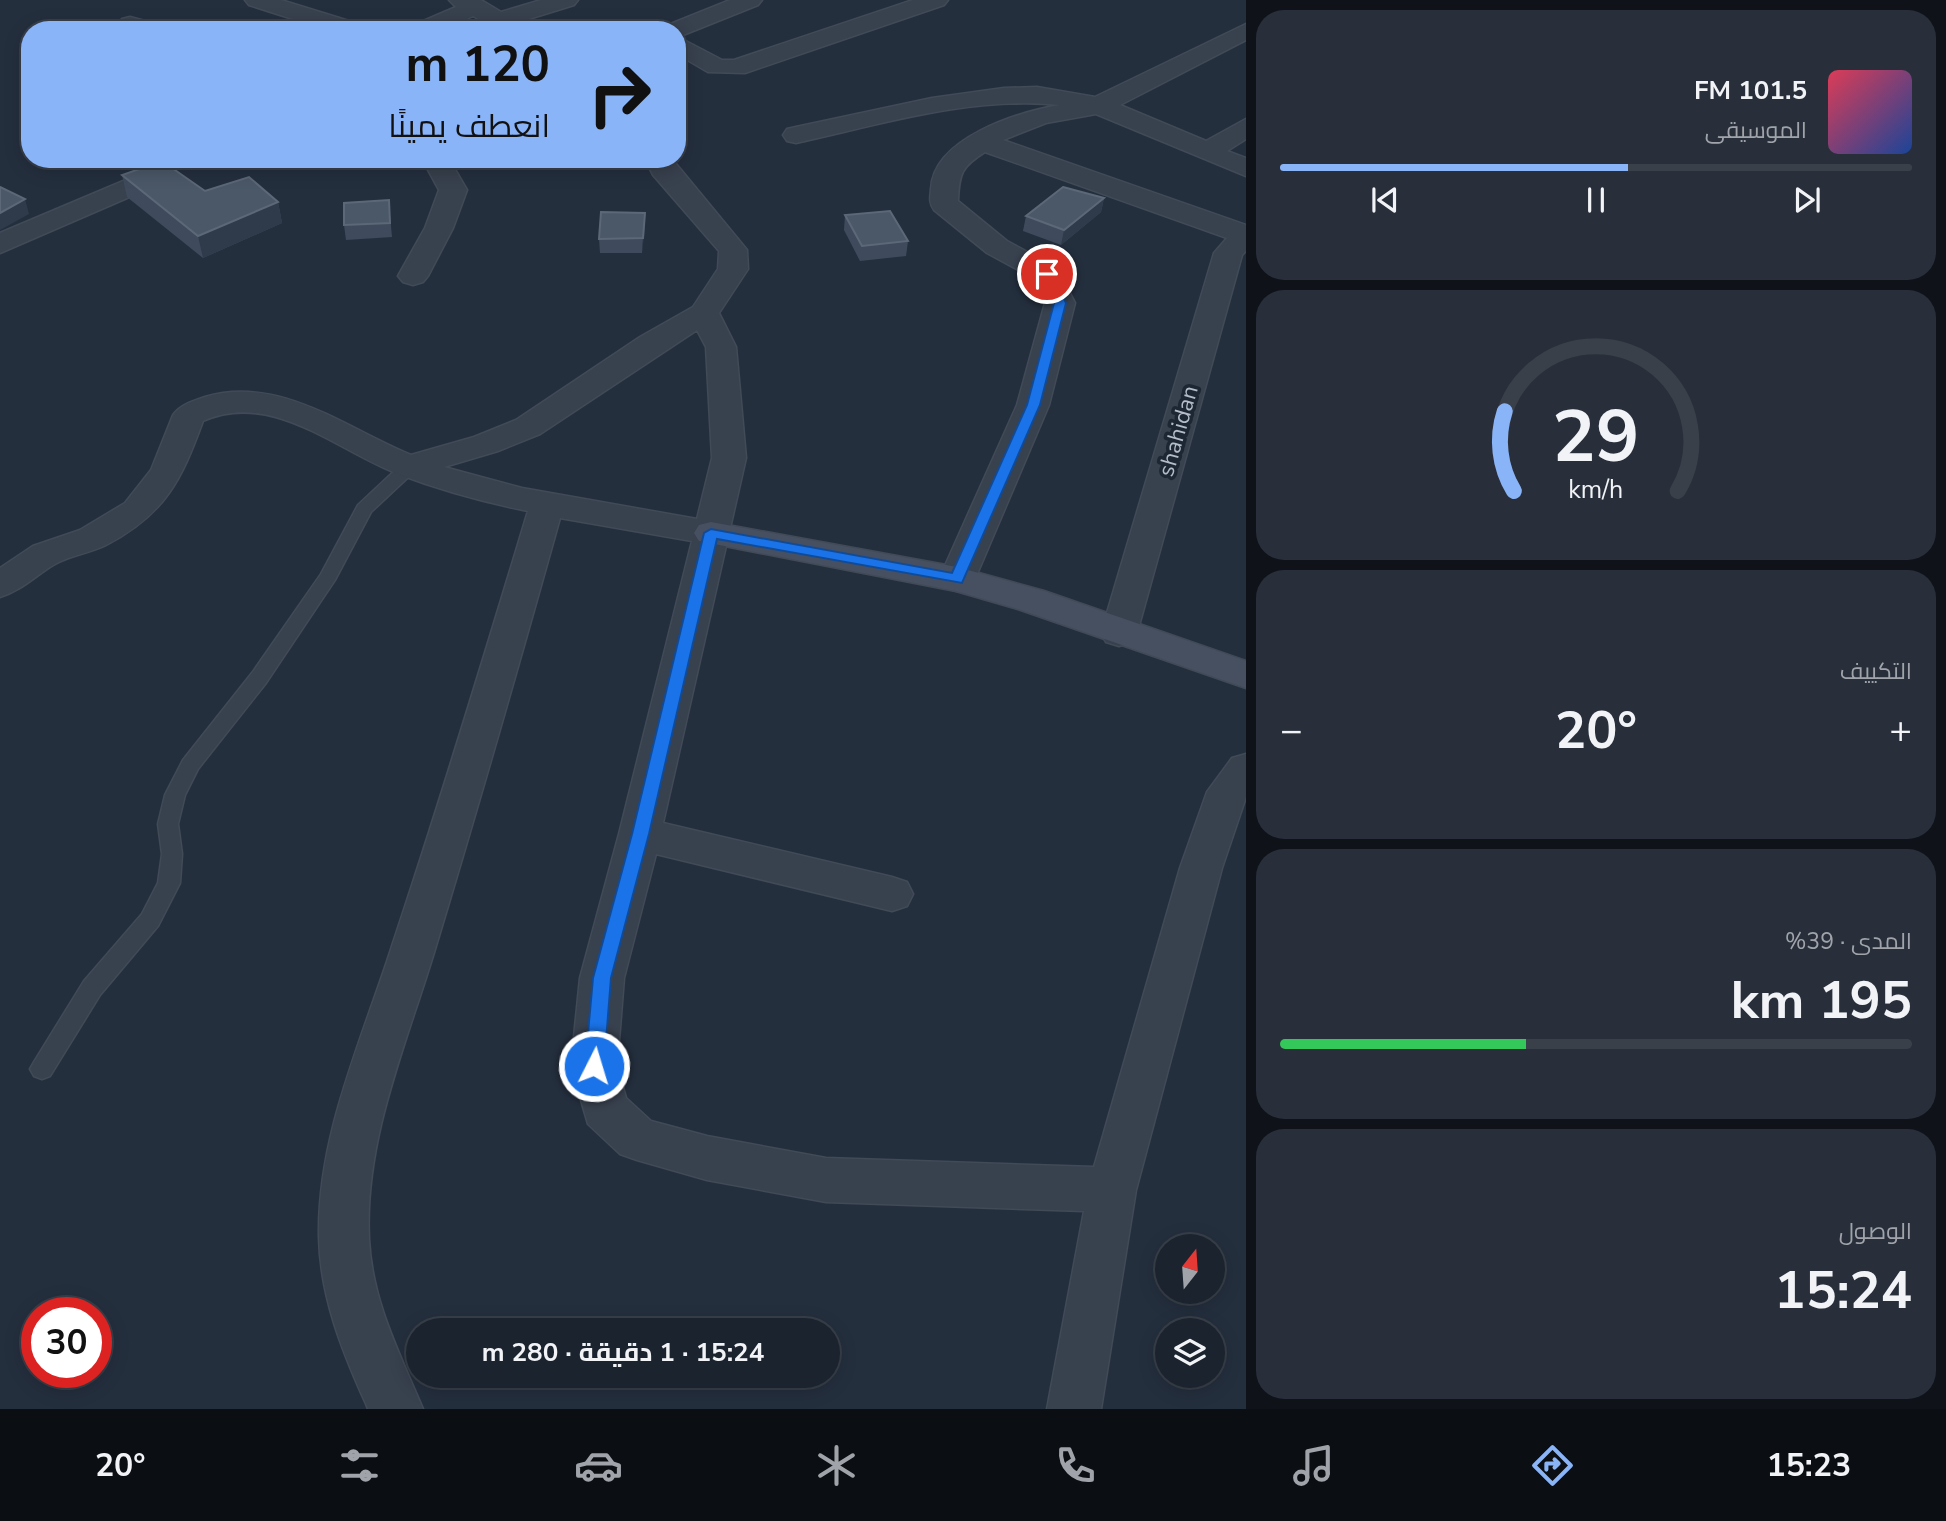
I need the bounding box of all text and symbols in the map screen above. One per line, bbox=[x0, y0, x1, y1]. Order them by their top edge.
text: 120 m bbox=[406, 31, 550, 98]
icon: right bbox=[574, 49, 665, 140]
text: 101.5 FM bbox=[1694, 73, 1807, 108]
text: انعطف يمينًا bbox=[388, 105, 550, 148]
text: الموسيقى bbox=[1705, 115, 1807, 146]
icon: previous bbox=[1366, 181, 1404, 219]
icon: pause bbox=[1577, 181, 1615, 219]
icon: next bbox=[1788, 181, 1826, 219]
pin bbox=[1017, 244, 1077, 304]
icon: arrive bbox=[1028, 255, 1066, 293]
street label: shahidan bbox=[1150, 382, 1206, 480]
text: 29 bbox=[1552, 387, 1640, 487]
text: km/h bbox=[1568, 472, 1624, 506]
text: التكييف bbox=[1840, 656, 1912, 687]
text: 20° bbox=[1555, 695, 1637, 766]
text: − bbox=[1280, 705, 1303, 756]
text: + bbox=[1889, 705, 1912, 756]
text: المدى · 39% bbox=[1785, 926, 1912, 957]
text: 195 km bbox=[1731, 965, 1912, 1036]
position arrow bbox=[557, 1029, 631, 1103]
text: الوصول bbox=[1839, 1216, 1912, 1247]
north arrow bbox=[1155, 1234, 1225, 1304]
map controls bbox=[1155, 1234, 1225, 1388]
text: 15:24 bbox=[1774, 1255, 1912, 1326]
speed limit sign: 30 bbox=[21, 1297, 112, 1388]
button: layers bbox=[1155, 1318, 1225, 1388]
text: 15:24 · 1 دقيقة · 280 m bbox=[482, 1335, 764, 1370]
icon: filters bbox=[335, 1441, 384, 1490]
icon: car bbox=[574, 1441, 623, 1490]
icon: climate bbox=[812, 1441, 861, 1490]
icon: phone bbox=[1051, 1441, 1100, 1490]
icon: music bbox=[1289, 1441, 1338, 1490]
icon: directions bbox=[1528, 1441, 1577, 1490]
text: 20° bbox=[95, 1444, 145, 1487]
text: 15:23 bbox=[1766, 1444, 1851, 1487]

